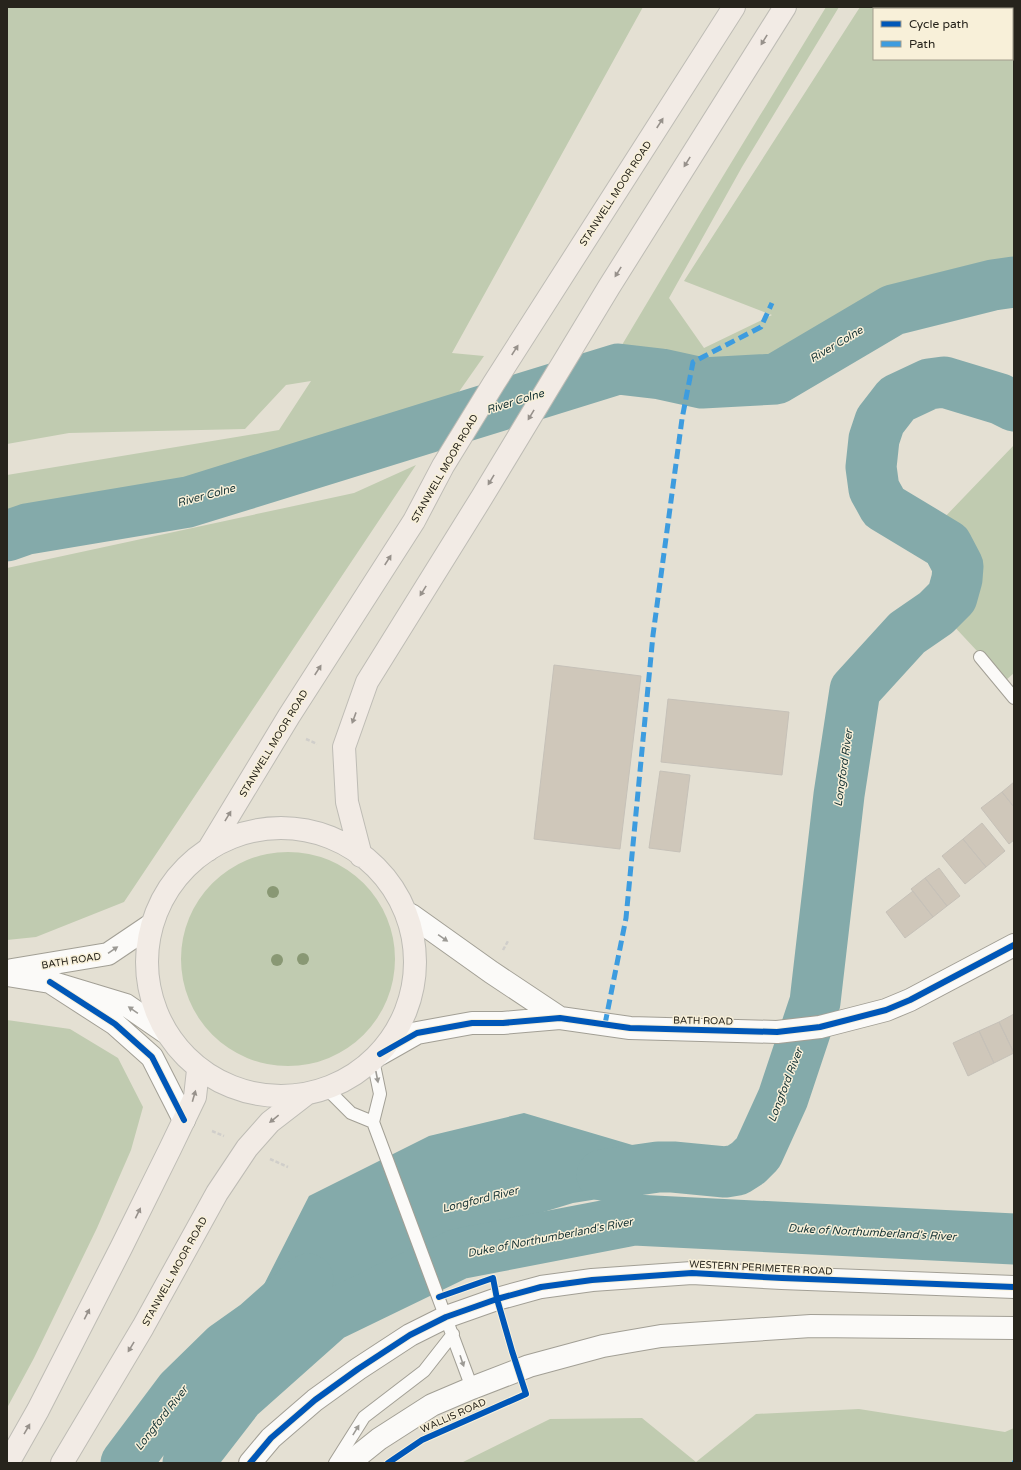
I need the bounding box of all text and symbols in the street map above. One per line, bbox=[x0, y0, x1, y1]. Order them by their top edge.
legend bbox=[873, 8, 1013, 60]
text: Cycle path bbox=[909, 17, 968, 31]
one-way arrow bbox=[760, 35, 768, 45]
text: Path bbox=[909, 37, 935, 51]
one-way arrow bbox=[656, 118, 664, 128]
street label: STANWELL MOOR ROAD bbox=[577, 139, 654, 248]
one-way arrow bbox=[683, 157, 691, 167]
one-way arrow bbox=[614, 267, 622, 277]
water label: River Colne bbox=[807, 323, 866, 365]
one-way arrow bbox=[511, 345, 518, 356]
water label: River Colne bbox=[485, 386, 546, 416]
one-way arrow bbox=[527, 409, 534, 421]
street label: STANWELL MOOR ROAD bbox=[409, 412, 481, 525]
one-way arrow bbox=[488, 474, 495, 486]
water label: River Colne bbox=[176, 481, 237, 509]
one-way arrow bbox=[385, 554, 392, 566]
one-way arrow bbox=[420, 585, 427, 597]
one-way arrow bbox=[314, 665, 322, 675]
street label: STANWELL MOOR ROAD bbox=[237, 688, 311, 799]
one-way arrow bbox=[351, 713, 357, 725]
water label: Longford River bbox=[832, 727, 856, 808]
one-way arrow bbox=[225, 810, 232, 822]
one-way arrow bbox=[437, 934, 448, 942]
one-way arrow bbox=[108, 946, 119, 954]
street label: BATH ROAD bbox=[41, 950, 102, 972]
one-way arrow bbox=[128, 1006, 138, 1014]
street label: BATH ROAD bbox=[673, 1014, 733, 1028]
water label: Longford River bbox=[765, 1045, 806, 1124]
one-way arrow bbox=[374, 1071, 380, 1083]
one-way arrow bbox=[191, 1089, 197, 1101]
one-way arrow bbox=[269, 1115, 279, 1123]
water label: Longford River bbox=[441, 1183, 521, 1215]
one-way arrow bbox=[135, 1208, 141, 1219]
street label: STANWELL MOOR ROAD bbox=[140, 1215, 210, 1328]
water label: Duke of Northumberland's River bbox=[466, 1215, 636, 1260]
water label: Duke of Northumberland's River bbox=[788, 1222, 958, 1243]
street label: WESTERN PERIMETER ROAD bbox=[689, 1258, 833, 1278]
one-way arrow bbox=[84, 1308, 91, 1320]
one-way arrow bbox=[127, 1341, 134, 1353]
one-way arrow bbox=[460, 1356, 466, 1368]
water label: Longford River bbox=[132, 1382, 192, 1453]
street label: WALLIS ROAD bbox=[419, 1396, 488, 1436]
one-way arrow bbox=[24, 1423, 31, 1435]
one-way arrow bbox=[352, 1424, 359, 1436]

